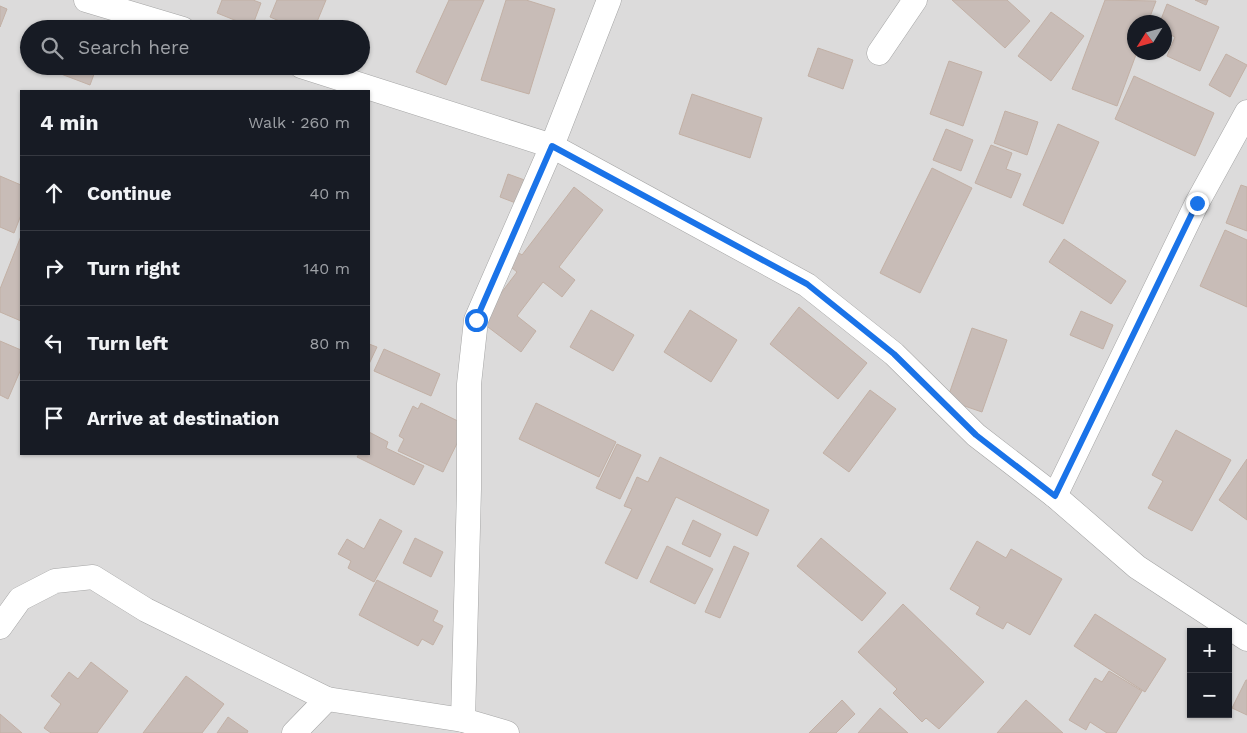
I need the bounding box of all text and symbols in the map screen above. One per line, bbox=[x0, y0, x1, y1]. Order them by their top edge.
north arrow bbox=[1127, 15, 1172, 60]
search box bbox=[20, 20, 370, 75]
icon: search bbox=[38, 34, 66, 62]
text: Search here bbox=[78, 36, 189, 59]
text: 4 min bbox=[40, 110, 98, 135]
text: Walk · 260 m bbox=[248, 113, 350, 132]
icon: ahead bbox=[40, 179, 68, 207]
text: Continue bbox=[87, 182, 171, 205]
text: 40 m bbox=[310, 184, 350, 203]
route end bbox=[1186, 192, 1209, 215]
icon: right bbox=[40, 254, 68, 282]
text: Turn right bbox=[87, 257, 180, 280]
text: 140 m bbox=[303, 259, 350, 278]
route start bbox=[465, 309, 488, 332]
icon: left bbox=[40, 329, 68, 357]
text: Turn left bbox=[87, 332, 168, 355]
text: 80 m bbox=[309, 334, 350, 353]
icon: arrive bbox=[40, 404, 68, 432]
text: Arrive at destination bbox=[87, 407, 279, 430]
map controls bbox=[1187, 628, 1232, 718]
button: + bbox=[1187, 628, 1232, 673]
button: − bbox=[1187, 673, 1232, 718]

